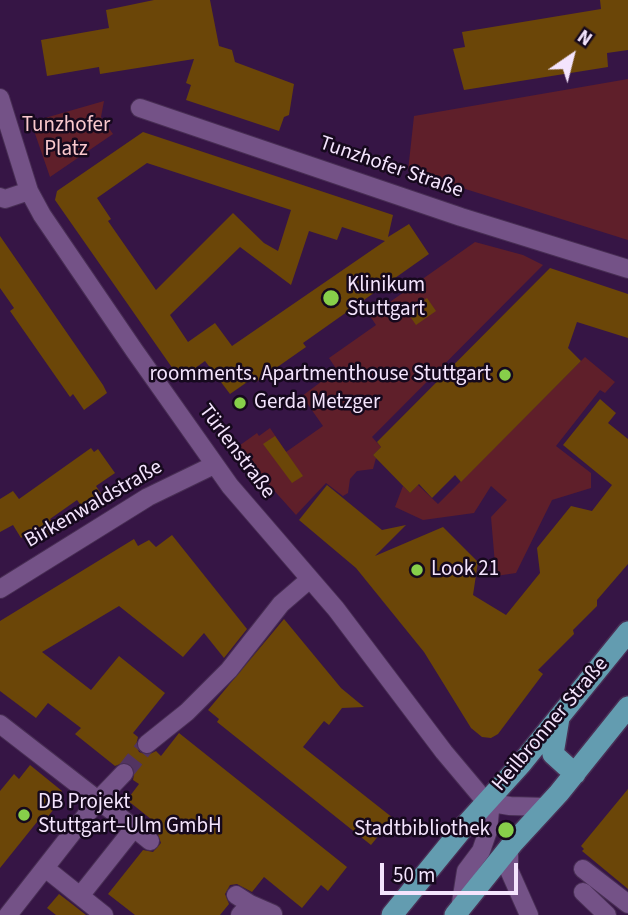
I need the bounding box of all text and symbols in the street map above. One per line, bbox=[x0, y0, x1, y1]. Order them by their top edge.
north arrow bbox=[537, 21, 607, 91]
text: N bbox=[571, 24, 597, 53]
park label: Tunzhofer Platz bbox=[22, 113, 110, 163]
street label: Tunzhofer Straße bbox=[316, 132, 466, 204]
place label: Klinikum Stuttgart bbox=[347, 273, 425, 323]
marker: Klinikum Stuttgart bbox=[321, 288, 341, 308]
place label: roomments. Apartmenthouse Stuttgart bbox=[150, 362, 491, 388]
marker: roomments. Apartmenthouse Stuttgart bbox=[497, 367, 513, 383]
place label: Gerda Metzger bbox=[254, 390, 380, 416]
marker: Gerda Metzger bbox=[232, 395, 248, 411]
street label: Türlenstraße bbox=[192, 400, 280, 504]
street label: Birkenwaldstraße bbox=[21, 455, 167, 555]
place label: Look 21 bbox=[431, 557, 499, 583]
marker: Look 21 bbox=[409, 562, 425, 578]
street label: Heilbronner Straße bbox=[488, 653, 614, 797]
place label: DB Projekt Stuttgart–Ulm GmbH bbox=[38, 790, 222, 840]
marker: DB Projekt Stuttgart–Ulm GmbH bbox=[16, 807, 32, 823]
place label: Stadtbibliothek bbox=[354, 817, 490, 843]
marker: Stadtbibliothek bbox=[496, 820, 516, 840]
scale bar bbox=[383, 848, 521, 892]
text: 50 m bbox=[393, 860, 435, 890]

